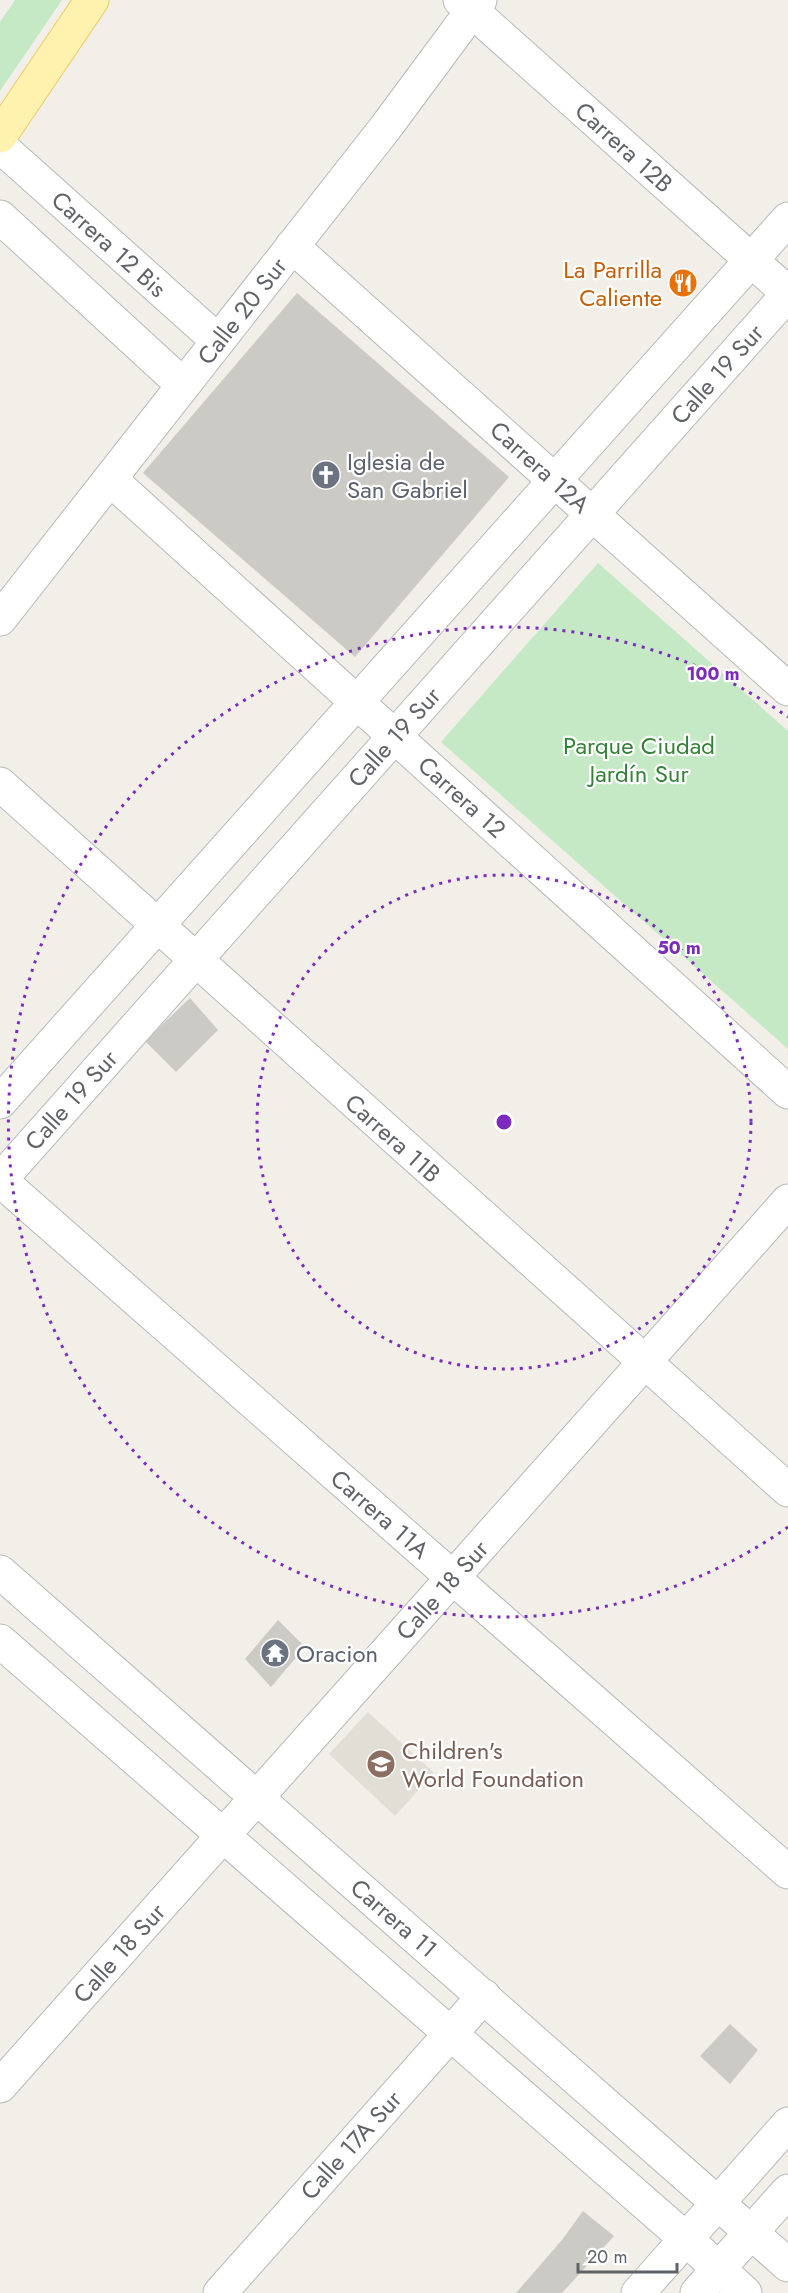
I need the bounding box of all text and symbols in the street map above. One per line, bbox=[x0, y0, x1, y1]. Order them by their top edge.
street label: Carrera 12B bbox=[567, 93, 681, 201]
street label: Carrera 12 Bis bbox=[44, 183, 174, 305]
street label: Calle 20 Sur bbox=[189, 249, 296, 372]
place label: La Parrilla Caliente bbox=[563, 252, 662, 315]
restaurant icon: La Parrilla Caliente bbox=[667, 267, 699, 299]
street label: Calle 19 Sur bbox=[662, 316, 772, 432]
street label: Carrera 12A bbox=[482, 413, 598, 521]
place label: Iglesia de San Gabriel bbox=[347, 444, 468, 507]
church icon: Iglesia de San Gabriel bbox=[310, 459, 342, 491]
text: 100 m bbox=[686, 661, 740, 687]
street label: Calle 19 Sur bbox=[339, 679, 449, 795]
park label: Parque Ciudad Jardín Sur bbox=[563, 728, 715, 791]
street label: Carrera 12 bbox=[410, 748, 514, 846]
text: 50 m bbox=[657, 935, 701, 961]
street label: Calle 19 Sur bbox=[16, 1042, 126, 1158]
street label: Carrera 11B bbox=[337, 1085, 449, 1191]
centre of rings bbox=[494, 1112, 514, 1132]
street label: Carrera 11A bbox=[323, 1461, 437, 1567]
street label: Calle 18 Sur bbox=[388, 1532, 497, 1648]
place label: Oracion bbox=[296, 1636, 378, 1671]
temple icon: Oracion bbox=[259, 1637, 291, 1669]
place label: Children's World Foundation bbox=[402, 1733, 584, 1796]
school or university icon: Children's World Foundation bbox=[365, 1748, 397, 1780]
street label: Carrera 11 bbox=[343, 1870, 445, 1966]
street label: Calle 18 Sur bbox=[65, 1895, 174, 2011]
street label: Calle 17A Sur bbox=[292, 2082, 410, 2207]
scale bar bbox=[578, 2236, 677, 2274]
text: 20 m bbox=[587, 2244, 627, 2270]

